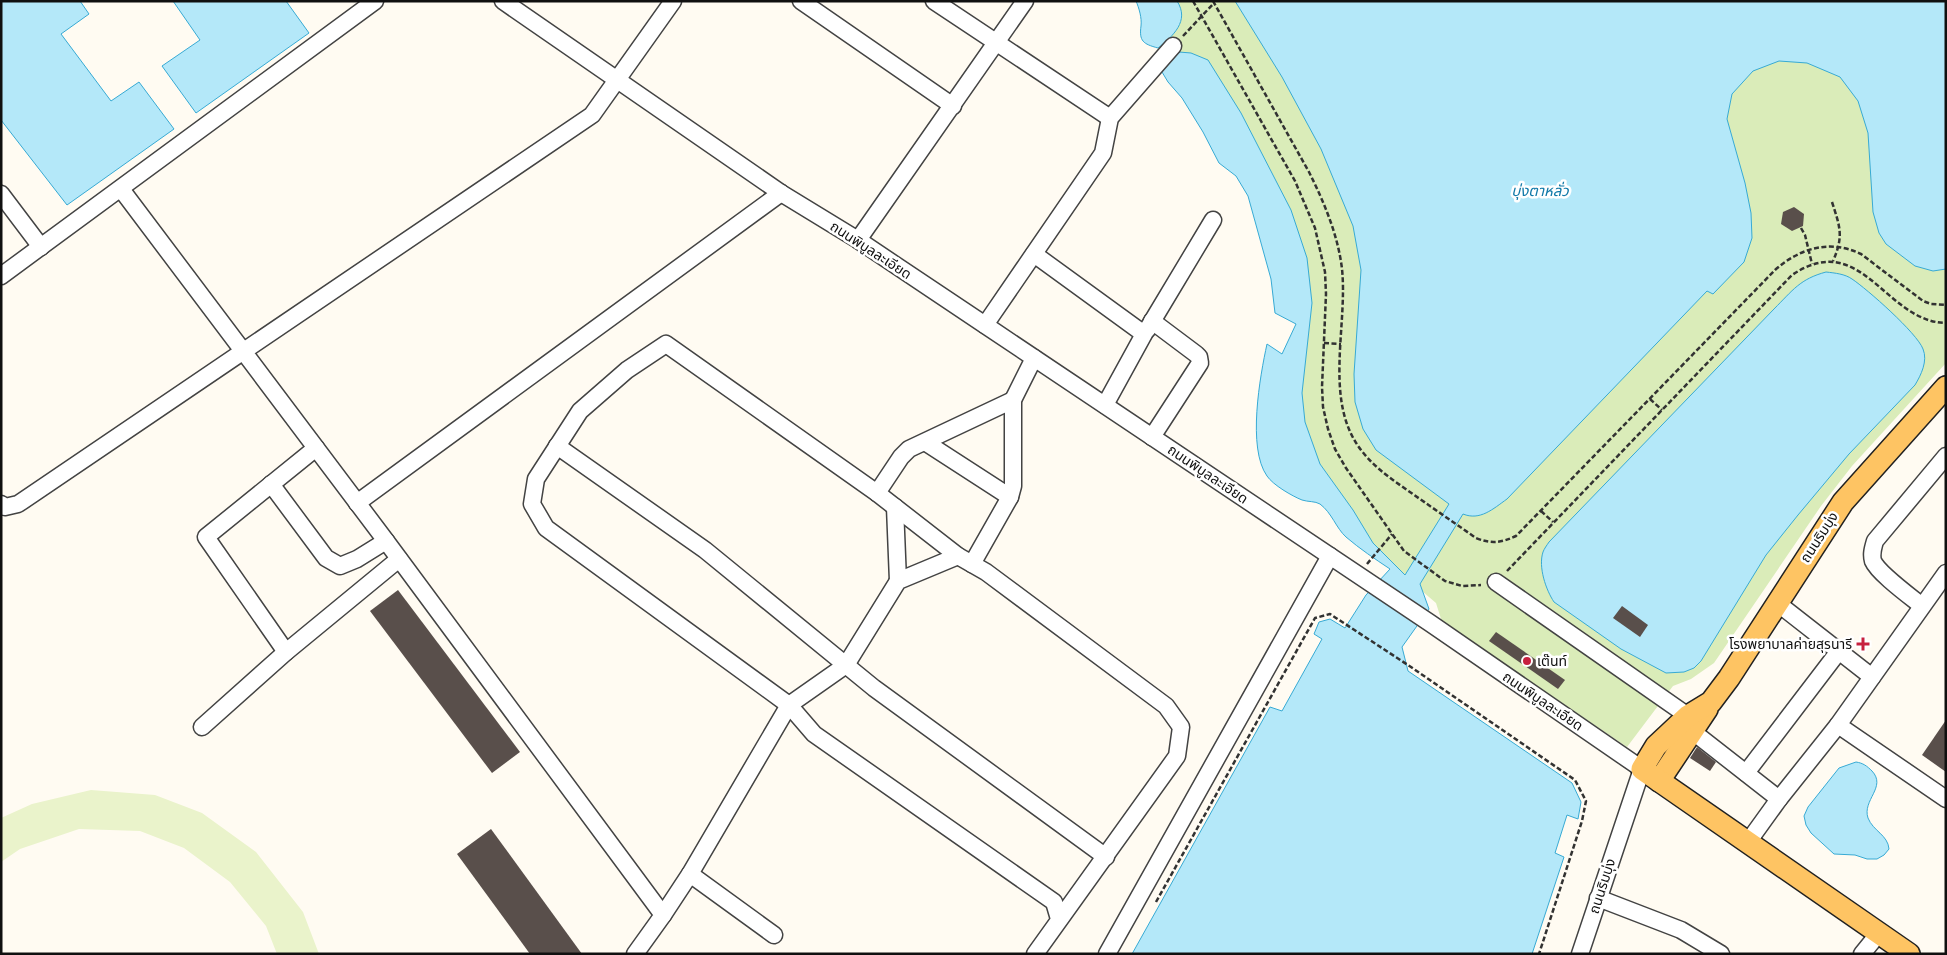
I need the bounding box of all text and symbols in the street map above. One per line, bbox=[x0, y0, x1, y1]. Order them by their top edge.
water label: บุ่งตาหลั่ว bbox=[1511, 181, 1569, 200]
street label: ถนนพิบูลละเอียด bbox=[827, 219, 914, 283]
street label: ถนนพิบูลละเอียด bbox=[1164, 442, 1251, 508]
street label: ถนนริมบุ่ง bbox=[1797, 509, 1842, 566]
place label: โรงพยาบาลค่ายสุรนารี bbox=[1729, 636, 1852, 653]
marker: โรงพยาบาลค่ายสุรนารี bbox=[1856, 637, 1870, 651]
place label: เต๊นท์ bbox=[1537, 653, 1567, 669]
marker: เต๊นท์ bbox=[1521, 655, 1533, 667]
street label: ถนนพิบูลละเอียด bbox=[1499, 669, 1586, 735]
street label: ถนนริมบุ่ง bbox=[1586, 856, 1619, 916]

